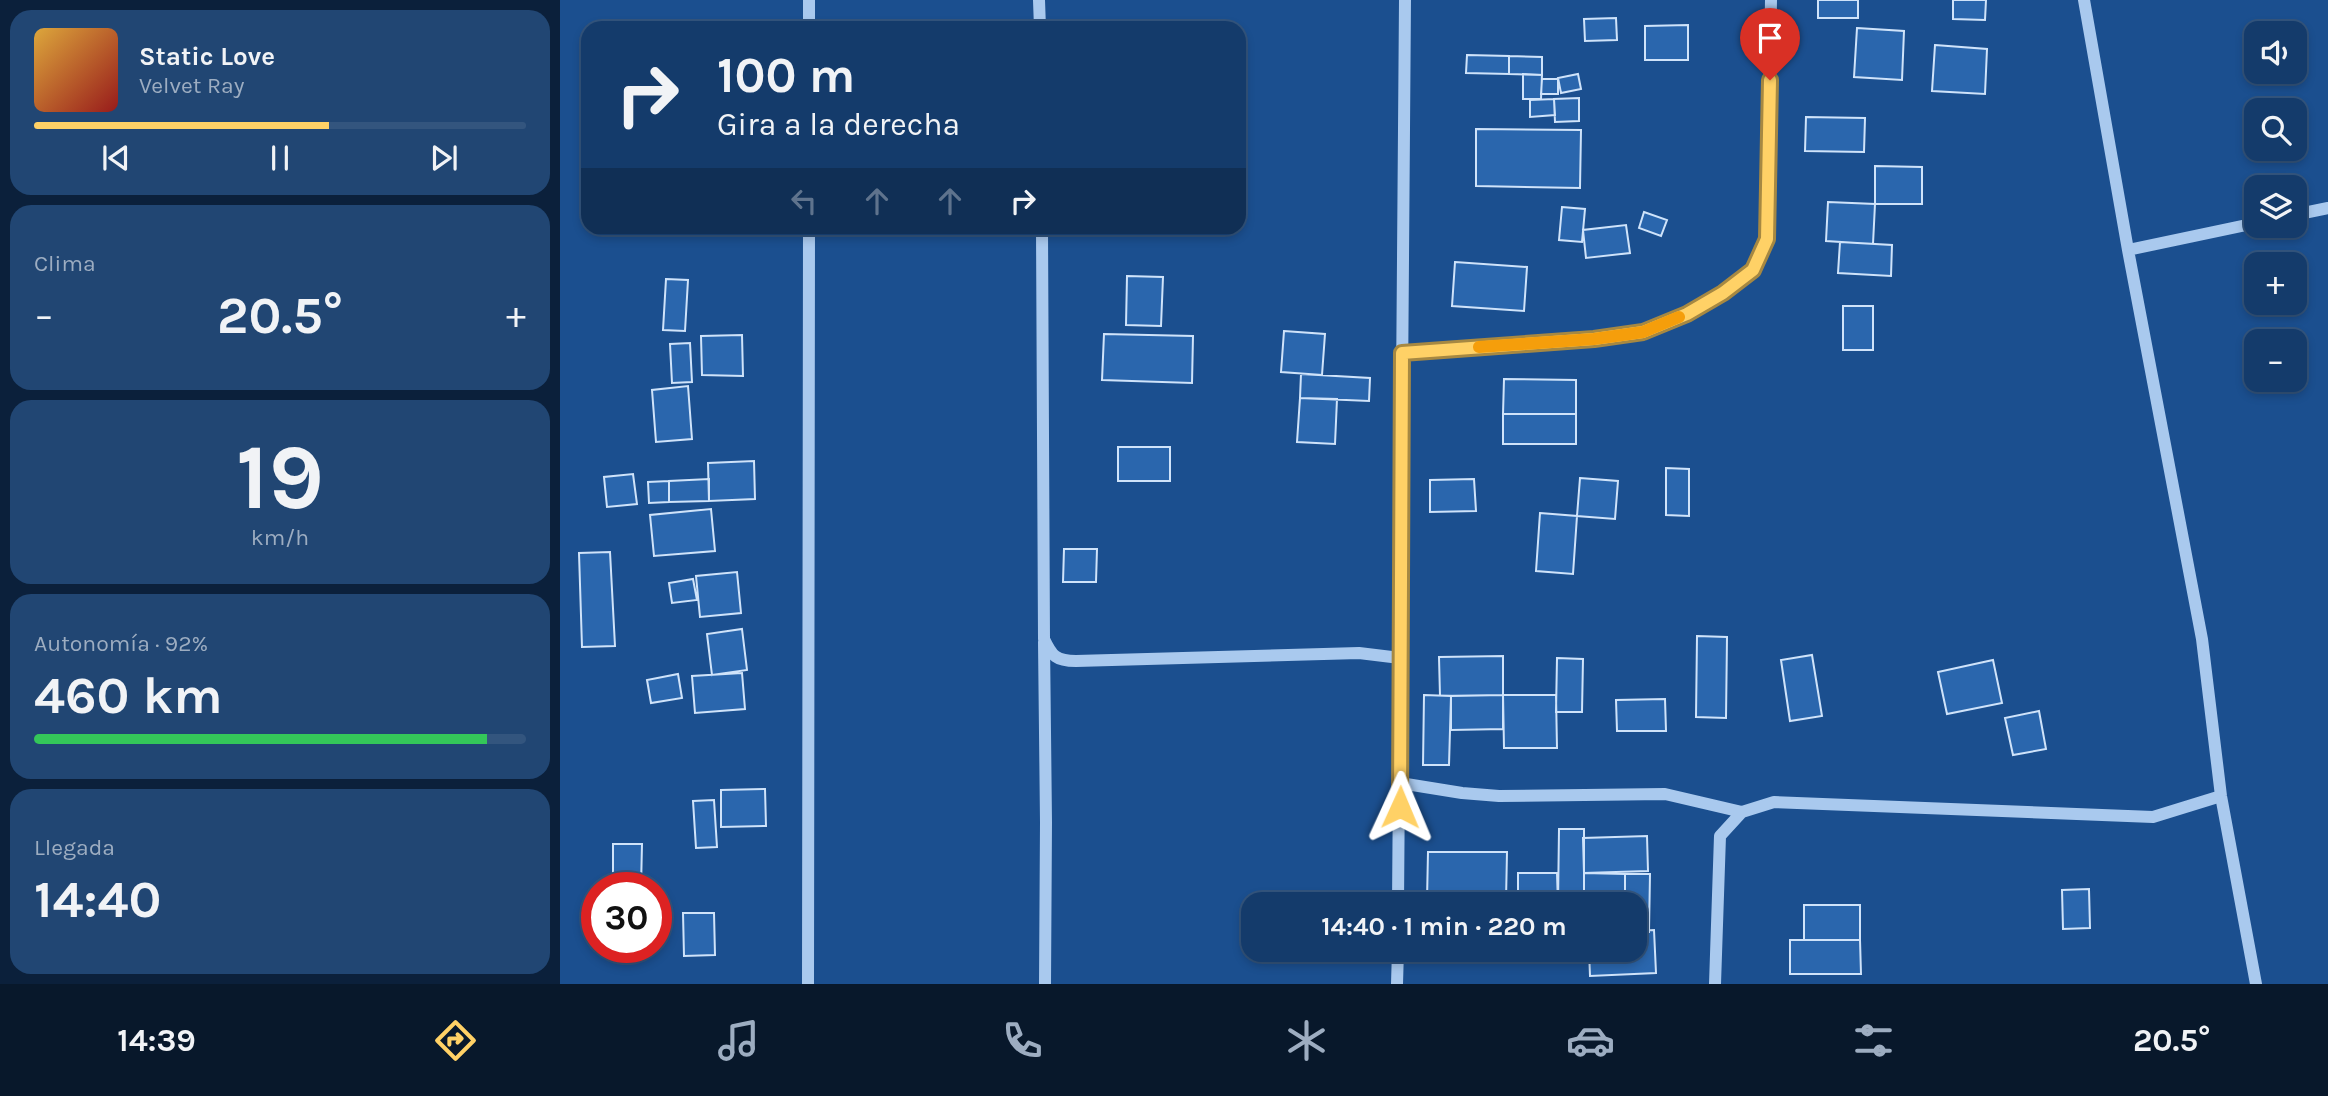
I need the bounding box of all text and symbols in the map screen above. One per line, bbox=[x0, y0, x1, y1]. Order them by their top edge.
pin bbox=[1740, 8, 1800, 80]
icon: arrive bbox=[1751, 19, 1789, 57]
map controls bbox=[2244, 21, 2307, 392]
button: sound bbox=[2244, 21, 2307, 84]
text: Static Love bbox=[139, 41, 275, 72]
text: 100 m bbox=[717, 47, 855, 104]
icon: right bbox=[602, 49, 693, 140]
text: Velvet Ray bbox=[139, 72, 244, 99]
button: search bbox=[2244, 98, 2307, 161]
text: Gira a la derecha bbox=[717, 106, 960, 143]
icon: previous bbox=[97, 139, 135, 177]
icon: pause bbox=[261, 139, 299, 177]
icon: next bbox=[425, 139, 463, 177]
button: layers bbox=[2244, 175, 2307, 238]
icon: left bbox=[785, 182, 823, 220]
icon: ahead bbox=[858, 182, 896, 220]
icon: ahead bbox=[931, 182, 969, 220]
icon: right bbox=[1004, 182, 1042, 220]
text: Clima bbox=[34, 250, 96, 277]
button: + bbox=[2244, 252, 2307, 315]
text: 20.5° bbox=[217, 285, 343, 346]
text: − bbox=[34, 293, 54, 338]
text: + bbox=[506, 293, 526, 338]
button: − bbox=[2244, 329, 2307, 392]
text: 19 bbox=[236, 425, 324, 531]
text: km/h bbox=[251, 524, 309, 551]
text: Autonomía · 92% bbox=[34, 630, 208, 657]
text: 460 km bbox=[34, 665, 223, 726]
position arrow bbox=[1363, 770, 1437, 844]
text: Llegada bbox=[34, 834, 115, 861]
text: 14:40 bbox=[34, 869, 161, 930]
speed limit sign: 30 bbox=[581, 872, 672, 963]
text: 14:40 · 1 min · 220 m bbox=[1321, 911, 1567, 942]
icon: directions bbox=[431, 1016, 480, 1065]
icon: music bbox=[714, 1016, 763, 1065]
icon: phone bbox=[998, 1016, 1047, 1065]
icon: climate bbox=[1282, 1016, 1331, 1065]
icon: car bbox=[1566, 1016, 1615, 1065]
icon: filters bbox=[1849, 1016, 1898, 1065]
text: 14:39 bbox=[117, 1022, 196, 1059]
text: 20.5° bbox=[2133, 1022, 2211, 1059]

